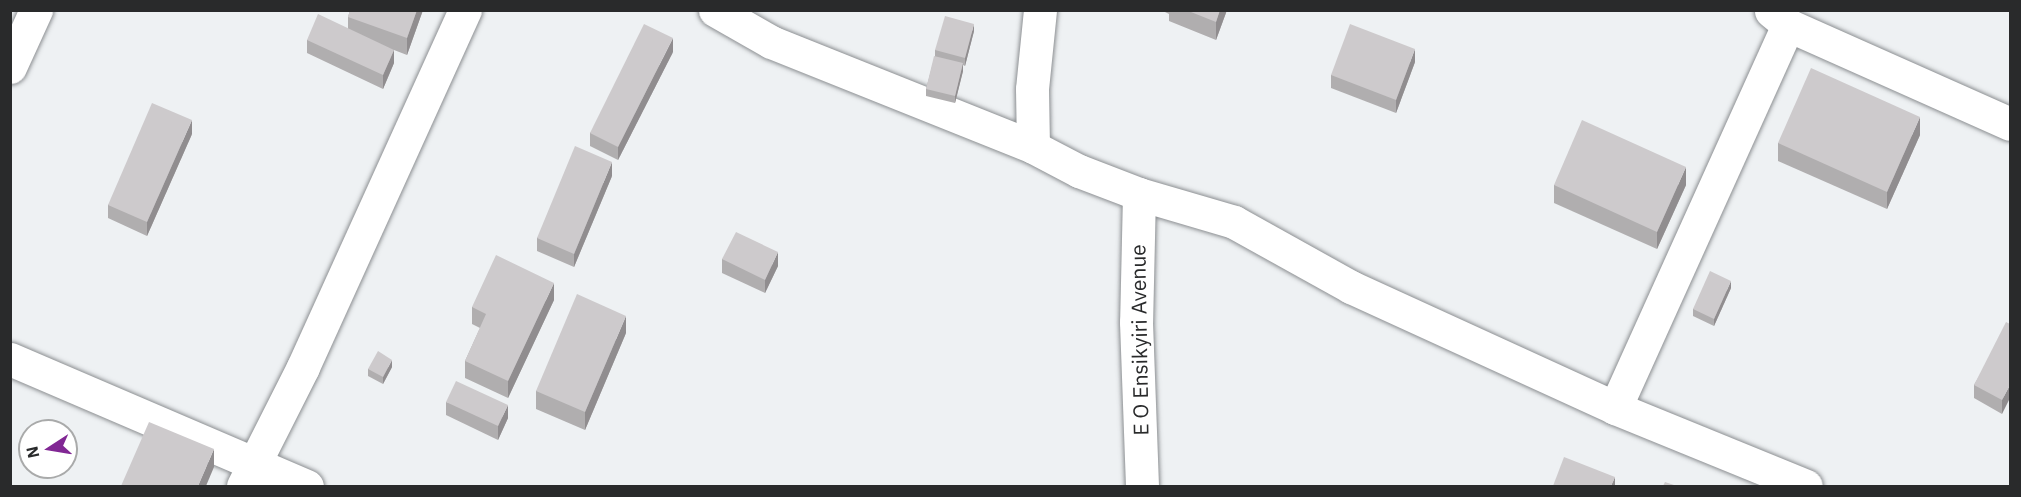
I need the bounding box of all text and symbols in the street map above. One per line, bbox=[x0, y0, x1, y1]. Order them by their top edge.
street label: E O Ensikyiri Avenue bbox=[1125, 244, 1153, 436]
north arrow bbox=[18, 419, 78, 479]
text: N bbox=[21, 445, 43, 460]

